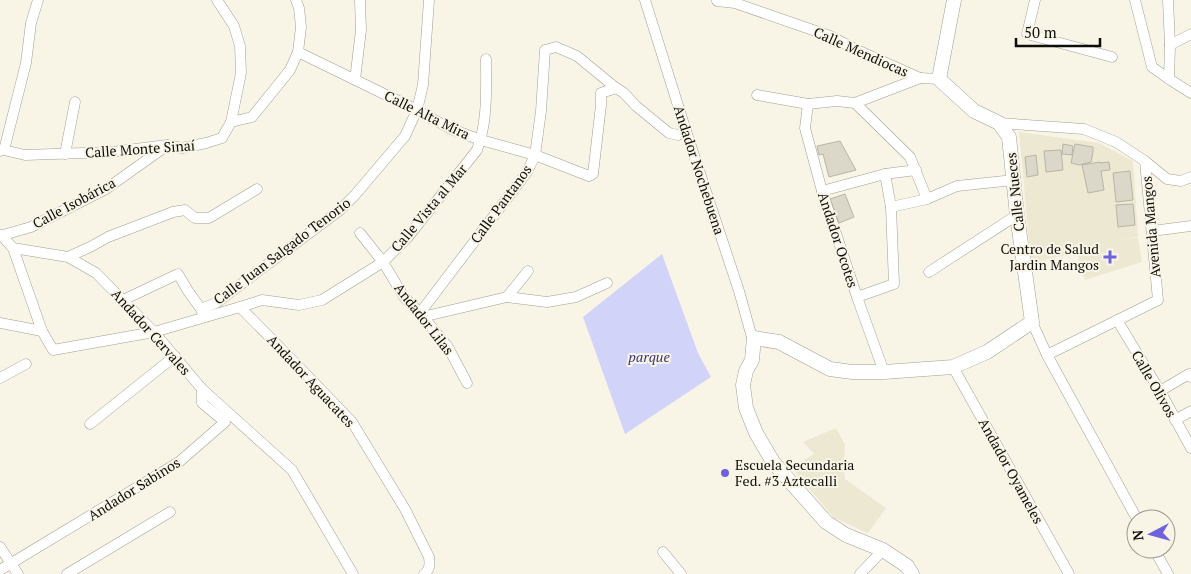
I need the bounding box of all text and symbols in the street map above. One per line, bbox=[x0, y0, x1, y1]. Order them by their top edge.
scale bar bbox=[1016, 15, 1100, 47]
street label: Calle Mendiocas bbox=[811, 22, 912, 81]
text: 50 m bbox=[1024, 22, 1057, 42]
street label: Calle Alta Mira bbox=[381, 86, 473, 143]
street label: Andador Nochebuena bbox=[670, 103, 729, 237]
street label: Calle Monte Sinaí bbox=[84, 135, 196, 162]
street label: Calle Nueces bbox=[1001, 151, 1028, 233]
street label: Calle Vista al Mar bbox=[386, 159, 471, 256]
street label: Calle Pantanos bbox=[466, 160, 536, 247]
street label: Calle Isobárica bbox=[29, 173, 119, 232]
street label: Avenida Mangos bbox=[1137, 175, 1164, 279]
street label: Andador Ocotes bbox=[814, 190, 863, 290]
street label: Calle Juan Salgado Tenorio bbox=[209, 193, 354, 308]
place label: Centro de Salud Jardin Mangos bbox=[1000, 239, 1099, 274]
marker: Centro de Salud Jardin Mangos bbox=[1103, 250, 1117, 264]
street label: Andador Lilas bbox=[390, 279, 458, 359]
street label: Andador Cervales bbox=[108, 284, 195, 379]
street label: Andador Aguacates bbox=[263, 330, 359, 431]
park label: parque bbox=[628, 347, 670, 366]
street label: Calle Olivos bbox=[1128, 347, 1181, 421]
street label: Andador Oyameles bbox=[975, 415, 1048, 527]
street label: Andador Sabinos bbox=[84, 453, 184, 525]
place label: Escuela Secundaria Fed. #3 Aztecalli bbox=[735, 455, 854, 490]
marker: Escuela Secundaria Fed. #3 Aztecalli bbox=[719, 467, 731, 479]
north arrow bbox=[1126, 509, 1176, 559]
text: N bbox=[1128, 529, 1148, 542]

